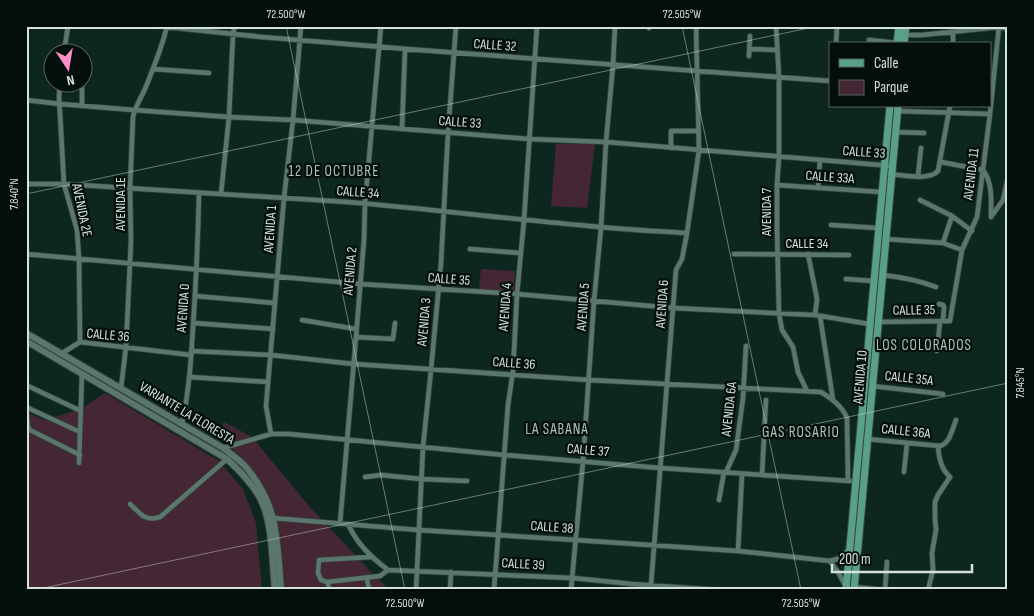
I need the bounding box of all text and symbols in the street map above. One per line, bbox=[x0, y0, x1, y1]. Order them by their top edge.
text: 72.500°W bbox=[267, 7, 306, 22]
text: 72.505°W bbox=[663, 7, 701, 22]
street label: CALLE 32 bbox=[473, 35, 517, 55]
north arrow bbox=[42, 42, 92, 92]
legend bbox=[829, 42, 992, 108]
text: Calle bbox=[874, 54, 898, 73]
text: N bbox=[65, 71, 76, 89]
text: Parque bbox=[874, 78, 909, 97]
street label: CALLE 33 bbox=[438, 112, 482, 132]
street label: CALLE 33 bbox=[842, 142, 886, 162]
street label: AVENIDA 11 bbox=[959, 147, 983, 202]
district label: 12 DE OCTUBRE bbox=[289, 162, 379, 181]
street label: CALLE 33A bbox=[805, 167, 856, 187]
street label: AVENIDA 1E bbox=[112, 177, 129, 232]
text: 7.840°N bbox=[7, 178, 22, 210]
street label: AVENIDA 2E bbox=[68, 181, 96, 238]
street label: CALLE 34 bbox=[336, 182, 380, 202]
street label: AVENIDA 7 bbox=[758, 188, 775, 237]
street label: AVENIDA 1 bbox=[260, 205, 280, 254]
street label: CALLE 34 bbox=[786, 235, 829, 252]
street label: AVENIDA 2 bbox=[339, 246, 361, 297]
street label: CALLE 35 bbox=[427, 269, 471, 289]
street label: AVENIDA 6 bbox=[652, 279, 672, 330]
street label: AVENIDA 4 bbox=[495, 282, 515, 333]
street label: AVENIDA 5 bbox=[573, 282, 593, 333]
street label: AVENIDA 0 bbox=[173, 283, 193, 334]
street label: AVENIDA 3 bbox=[413, 297, 435, 348]
street label: CALLE 35 bbox=[893, 301, 936, 319]
street label: CALLE 36 bbox=[86, 325, 130, 345]
district label: LOS COLORADOS bbox=[876, 336, 972, 355]
street label: AVENIDA 10 bbox=[849, 350, 871, 405]
street label: CALLE 36 bbox=[492, 353, 536, 373]
street label: CALLE 35A bbox=[884, 367, 935, 389]
text: 7.845°N bbox=[1013, 368, 1028, 398]
street label: VARIANTE LA FLORESTA bbox=[136, 378, 239, 449]
street label: AVENIDA 6A bbox=[718, 380, 740, 438]
district label: LA SABANA bbox=[525, 420, 589, 439]
street label: CALLE 36A bbox=[881, 420, 932, 442]
district label: GAS ROSARIO bbox=[762, 423, 840, 442]
street label: CALLE 37 bbox=[566, 440, 610, 460]
street label: CALLE 38 bbox=[530, 517, 574, 537]
scale bar bbox=[832, 541, 972, 573]
text: 200 m bbox=[839, 550, 871, 569]
street label: CALLE 39 bbox=[501, 554, 545, 574]
text: 72.500°W bbox=[386, 596, 425, 611]
text: 72.505°W bbox=[782, 596, 820, 611]

